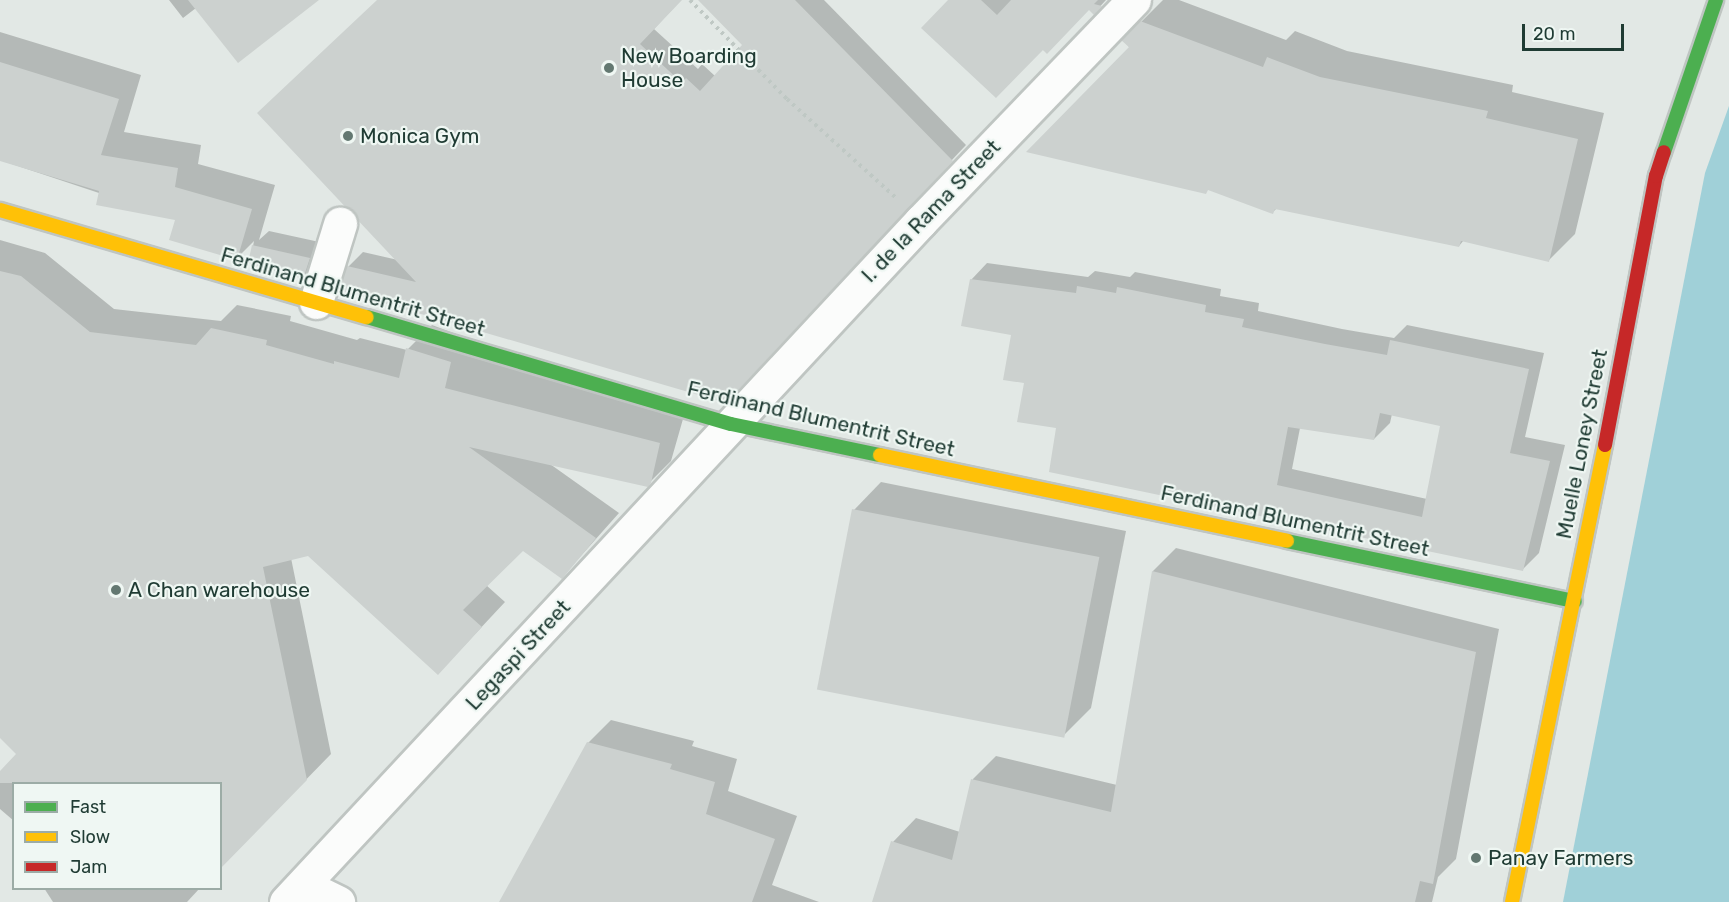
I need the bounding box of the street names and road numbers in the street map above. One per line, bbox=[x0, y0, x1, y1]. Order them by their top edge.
street label: I. de la Rama Street bbox=[856, 134, 1006, 288]
street label: Ferdinand Blumentrit Street bbox=[218, 242, 488, 342]
street label: Muelle Loney Street bbox=[1551, 347, 1613, 541]
street label: Ferdinand Blumentrit Street bbox=[685, 376, 957, 462]
street label: Ferdinand Blumentrit Street bbox=[1158, 480, 1432, 562]
street label: Legaspi Street bbox=[460, 595, 576, 715]

